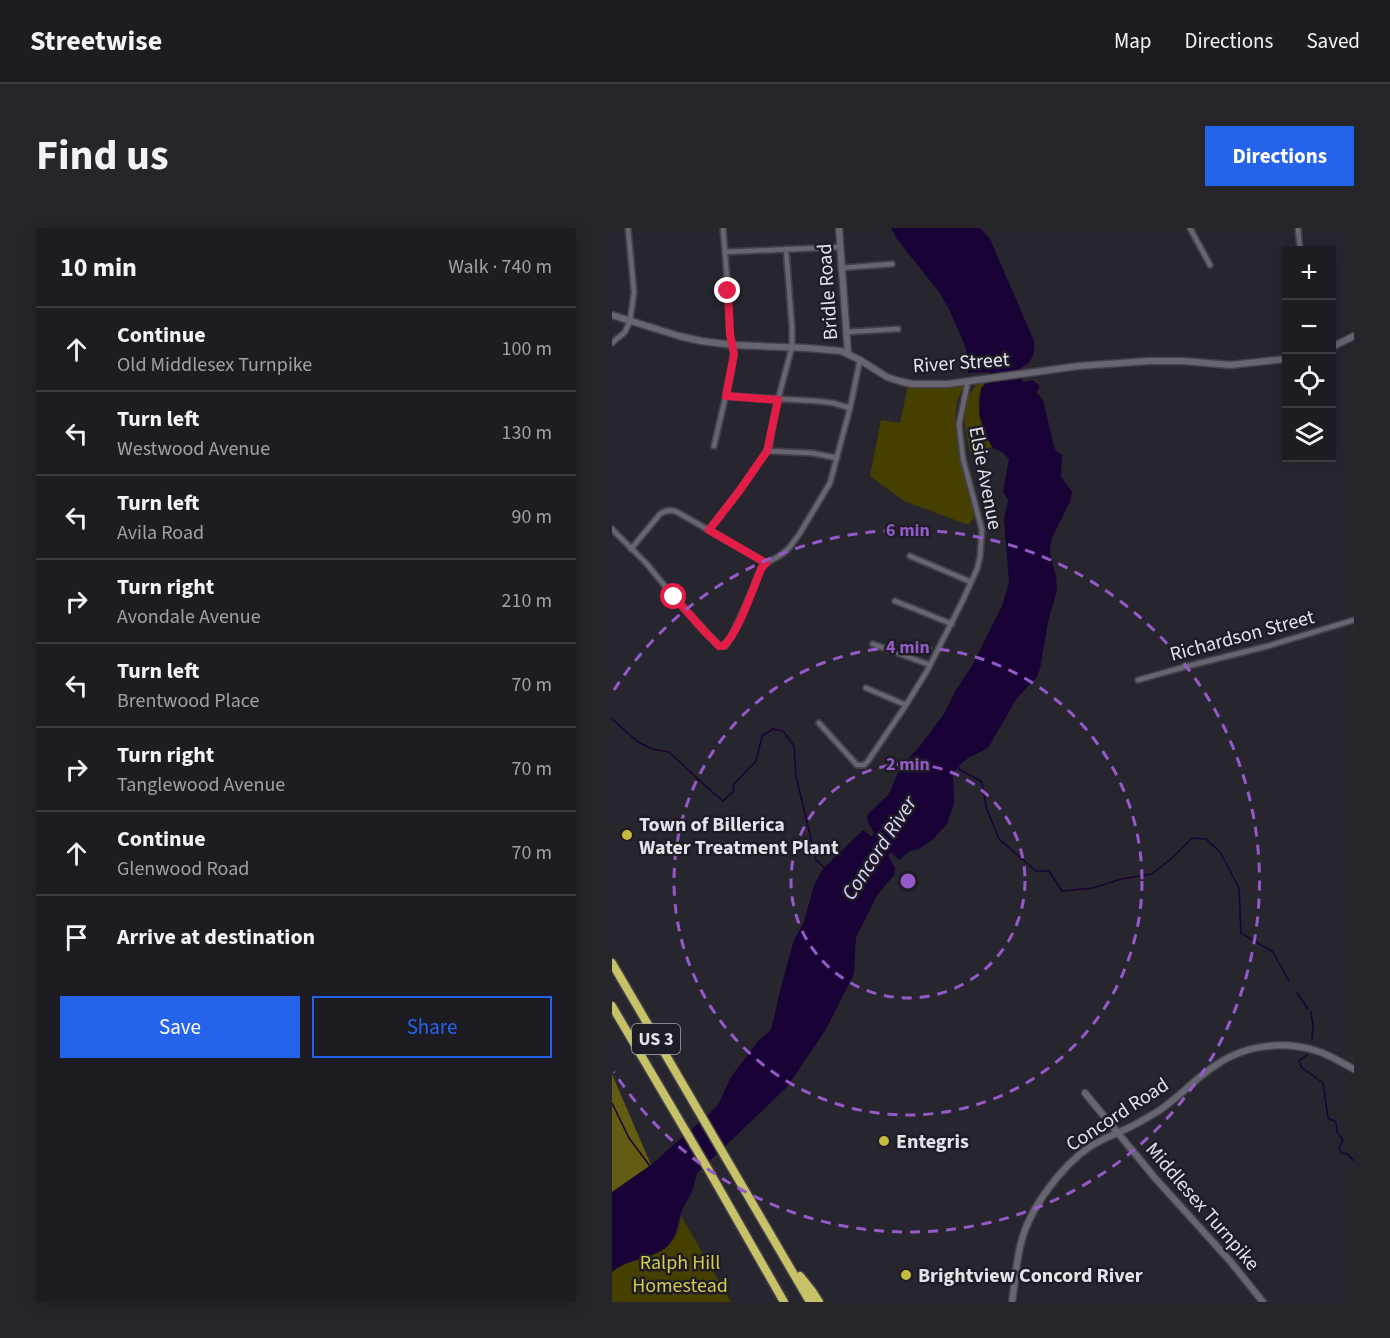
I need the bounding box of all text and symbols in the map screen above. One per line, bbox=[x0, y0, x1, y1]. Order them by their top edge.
text: Streetwise bbox=[30, 21, 162, 61]
text: Map bbox=[1114, 26, 1152, 56]
text: Directions bbox=[1185, 26, 1273, 56]
text: Saved bbox=[1306, 26, 1360, 56]
text: Find us bbox=[36, 126, 169, 186]
button: Directions bbox=[1205, 126, 1354, 186]
street label: Bridle Road bbox=[811, 243, 845, 341]
map controls bbox=[1282, 246, 1336, 462]
button: + bbox=[1282, 246, 1336, 300]
text: 10 min bbox=[60, 249, 137, 286]
text: Walk · 740 m bbox=[448, 253, 552, 281]
route end bbox=[714, 277, 740, 303]
button: − bbox=[1282, 300, 1336, 354]
text: Continue bbox=[117, 319, 206, 351]
icon: ahead bbox=[60, 333, 93, 366]
text: 100 m bbox=[502, 335, 552, 363]
street label: River Street bbox=[912, 346, 1010, 380]
text: Old Middlesex Turnpike bbox=[117, 351, 312, 379]
button: locate bbox=[1282, 354, 1336, 408]
text: Turn left bbox=[117, 403, 199, 435]
button: layers bbox=[1282, 408, 1336, 462]
icon: left bbox=[60, 417, 93, 450]
text: 130 m bbox=[502, 419, 552, 447]
street label: Elsie Avenue bbox=[961, 424, 1009, 532]
text: Westwood Avenue bbox=[117, 435, 270, 463]
text: Turn left bbox=[117, 487, 199, 519]
icon: left bbox=[60, 501, 93, 534]
text: 90 m bbox=[512, 503, 552, 531]
text: 6 min bbox=[886, 518, 930, 543]
text: Avila Road bbox=[117, 519, 204, 547]
text: Turn right bbox=[117, 571, 214, 603]
route start bbox=[660, 583, 686, 609]
icon: right bbox=[60, 585, 93, 618]
text: 210 m bbox=[502, 587, 552, 615]
text: Avondale Avenue bbox=[117, 603, 261, 631]
street label: Richardson Street bbox=[1167, 603, 1318, 669]
text: 4 min bbox=[886, 635, 930, 660]
text: Turn left bbox=[117, 655, 199, 687]
icon: left bbox=[60, 669, 93, 702]
text: 70 m bbox=[512, 671, 552, 699]
text: Brentwood Place bbox=[117, 687, 259, 715]
text: Turn right bbox=[117, 739, 214, 771]
text: 2 min bbox=[886, 752, 930, 777]
icon: right bbox=[60, 753, 93, 786]
text: 70 m bbox=[512, 755, 552, 783]
text: Tanglewood Avenue bbox=[117, 771, 285, 799]
water label: Concord River bbox=[834, 789, 924, 906]
place label: Town of Billerica Water Treatment Plant bbox=[639, 811, 839, 862]
text: Continue bbox=[117, 823, 206, 855]
marker: Town of Billerica Water Treatment Plant bbox=[620, 828, 634, 842]
icon: ahead bbox=[60, 837, 93, 870]
text: 70 m bbox=[512, 839, 552, 867]
text: Glenwood Road bbox=[117, 855, 249, 883]
centre of rings bbox=[898, 871, 918, 891]
icon: arrive bbox=[60, 921, 93, 954]
text: Arrive at destination bbox=[117, 921, 315, 953]
button: Save bbox=[60, 996, 300, 1058]
button: Share bbox=[312, 996, 552, 1058]
road number: US 3 bbox=[632, 1024, 680, 1054]
street label: Concord Road bbox=[1061, 1071, 1174, 1159]
place label: Entegris bbox=[896, 1128, 969, 1156]
marker: Entegris bbox=[877, 1134, 891, 1148]
street label: Middlesex Turnpike bbox=[1139, 1136, 1266, 1277]
park label: Ralph Hill Homestead bbox=[632, 1249, 728, 1300]
place label: Brightview Concord River bbox=[918, 1262, 1143, 1290]
marker: Brightview Concord River bbox=[899, 1268, 913, 1282]

